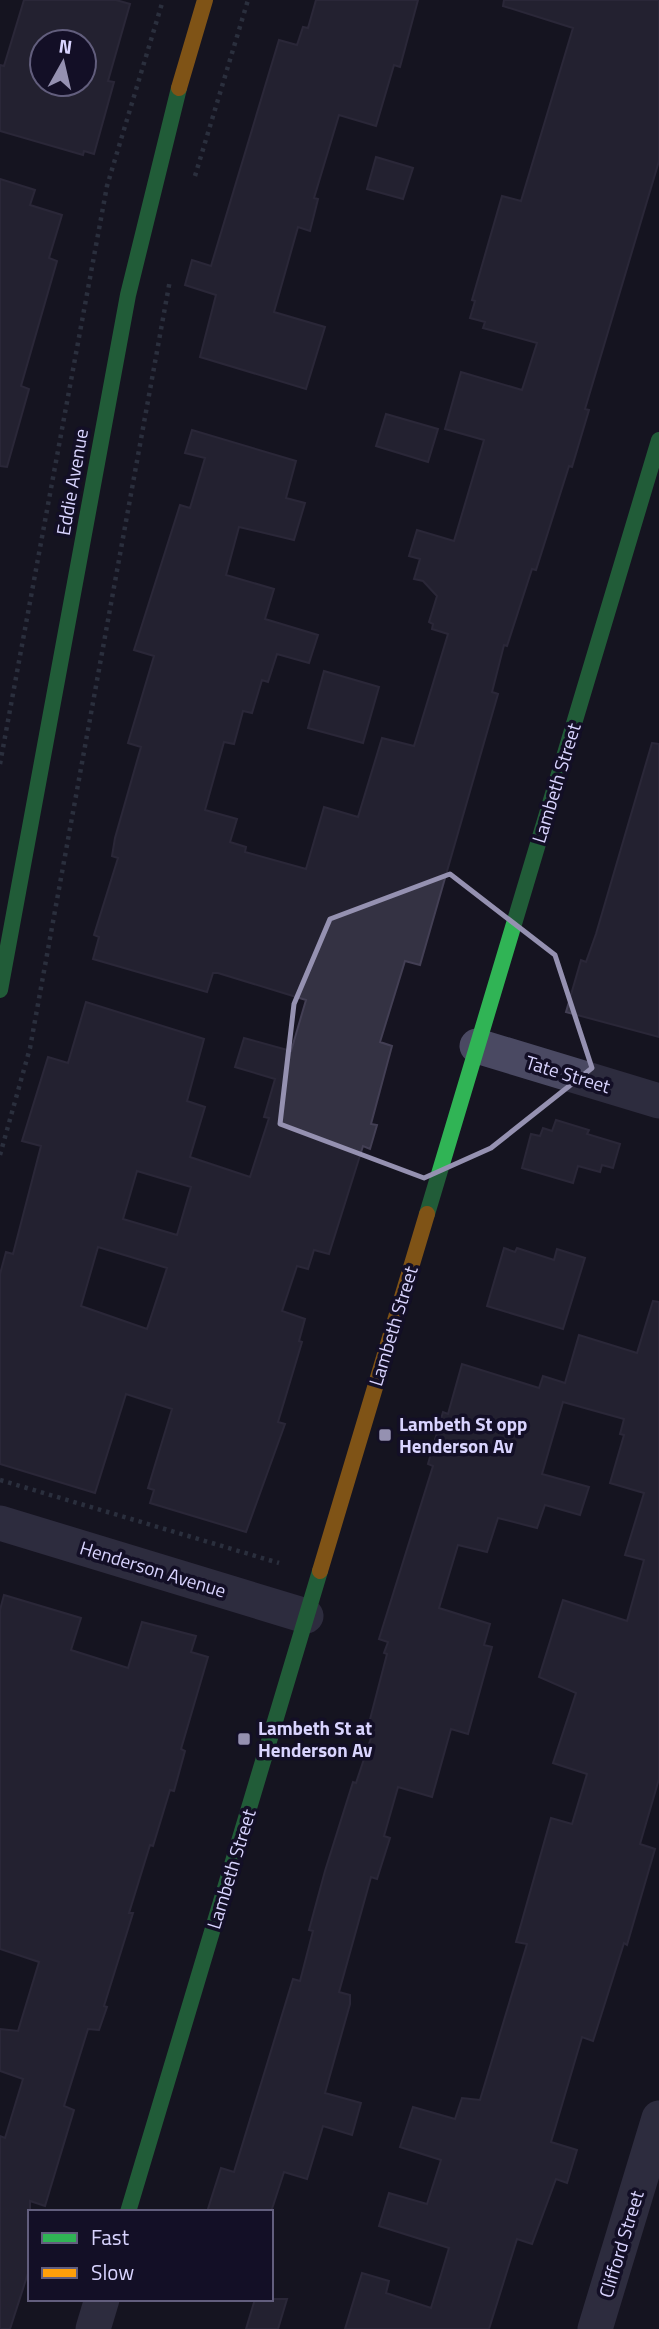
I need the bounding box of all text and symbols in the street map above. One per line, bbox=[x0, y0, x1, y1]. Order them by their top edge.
north arrow bbox=[28, 28, 98, 98]
text: N bbox=[57, 30, 74, 61]
street label: Eddie Avenue bbox=[48, 426, 95, 538]
street label: Lambeth Street bbox=[524, 719, 588, 846]
street label: Tate Street bbox=[522, 1047, 614, 1100]
street label: Lambeth Street bbox=[361, 1262, 425, 1389]
place label: Lambeth St opp Henderson Av bbox=[399, 1409, 527, 1460]
marker: Lambeth St opp Henderson Av bbox=[377, 1427, 393, 1443]
street label: Henderson Avenue bbox=[76, 1533, 230, 1605]
place label: Lambeth St at Henderson Av bbox=[258, 1713, 373, 1764]
marker: Lambeth St at Henderson Av bbox=[236, 1731, 252, 1747]
street label: Lambeth Street bbox=[199, 1805, 263, 1932]
street label: Clifford Street bbox=[590, 2186, 651, 2301]
legend bbox=[28, 2210, 273, 2301]
text: Fast bbox=[91, 2221, 130, 2253]
text: Slow bbox=[91, 2256, 134, 2288]

